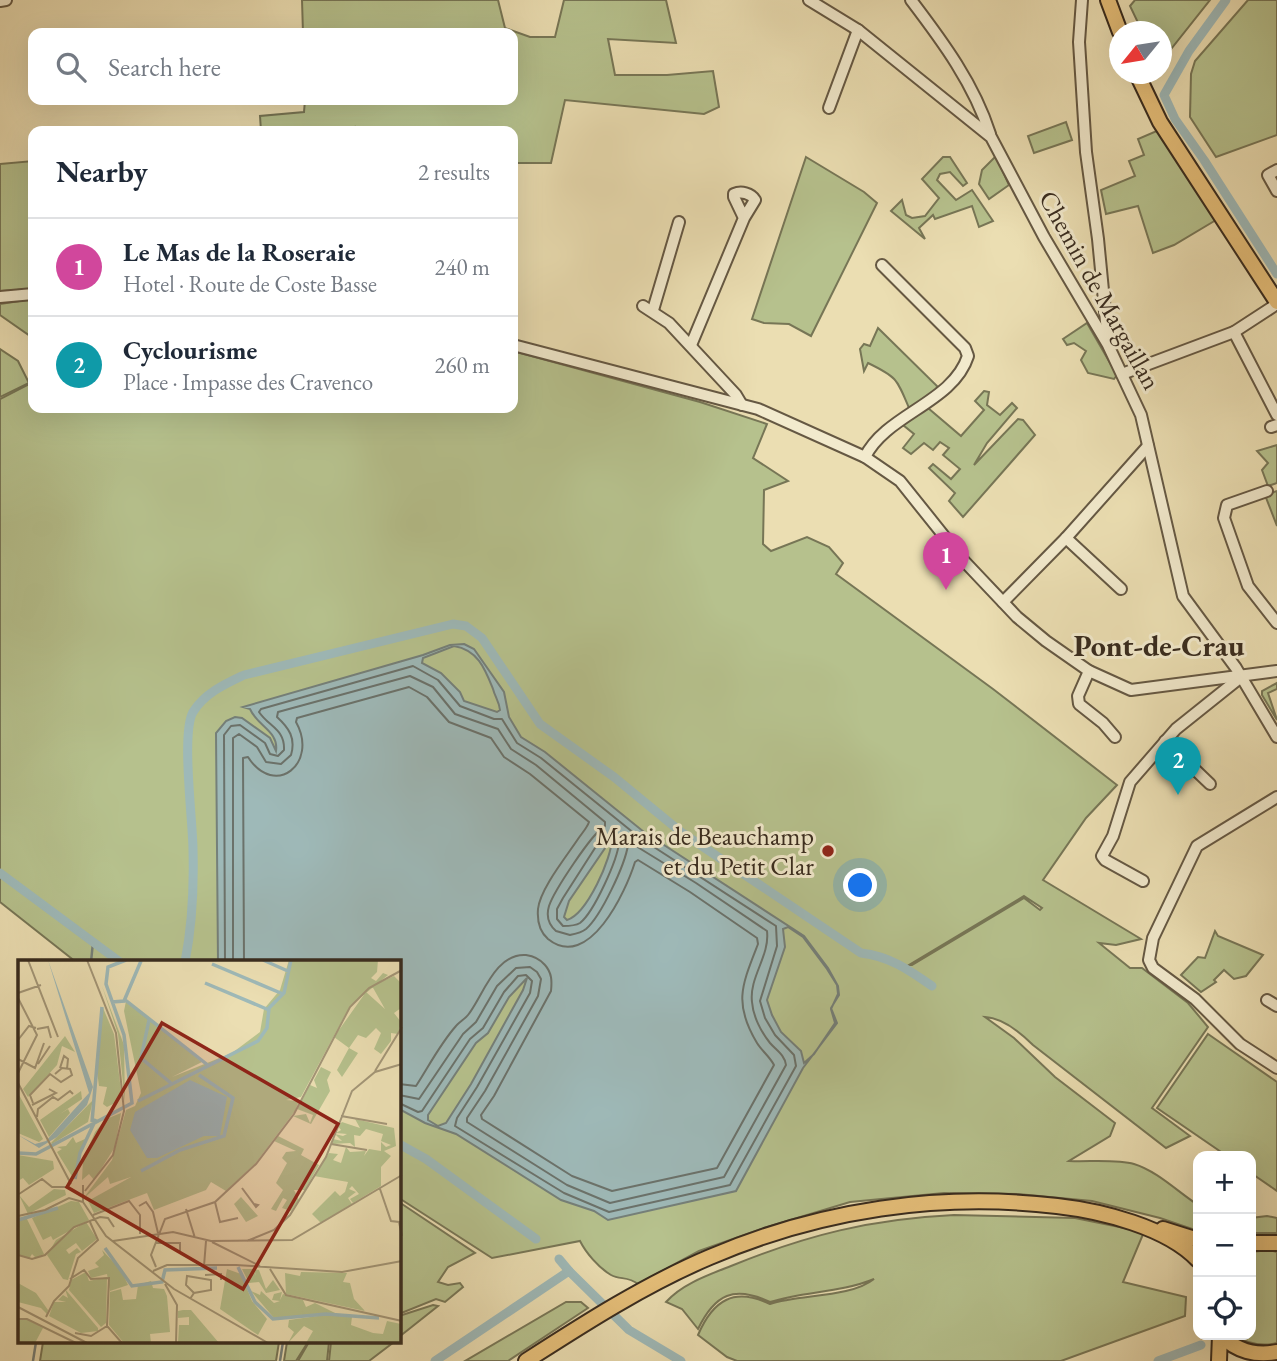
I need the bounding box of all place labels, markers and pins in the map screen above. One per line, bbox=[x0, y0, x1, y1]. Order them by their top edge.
pin: 1 bbox=[923, 532, 969, 590]
pin: 2 bbox=[1155, 737, 1201, 795]
place label: Marais de Beauchamp et du Petit Clar bbox=[596, 819, 814, 883]
marker: Marais de Beauchamp et du Petit Clar bbox=[820, 843, 836, 859]

